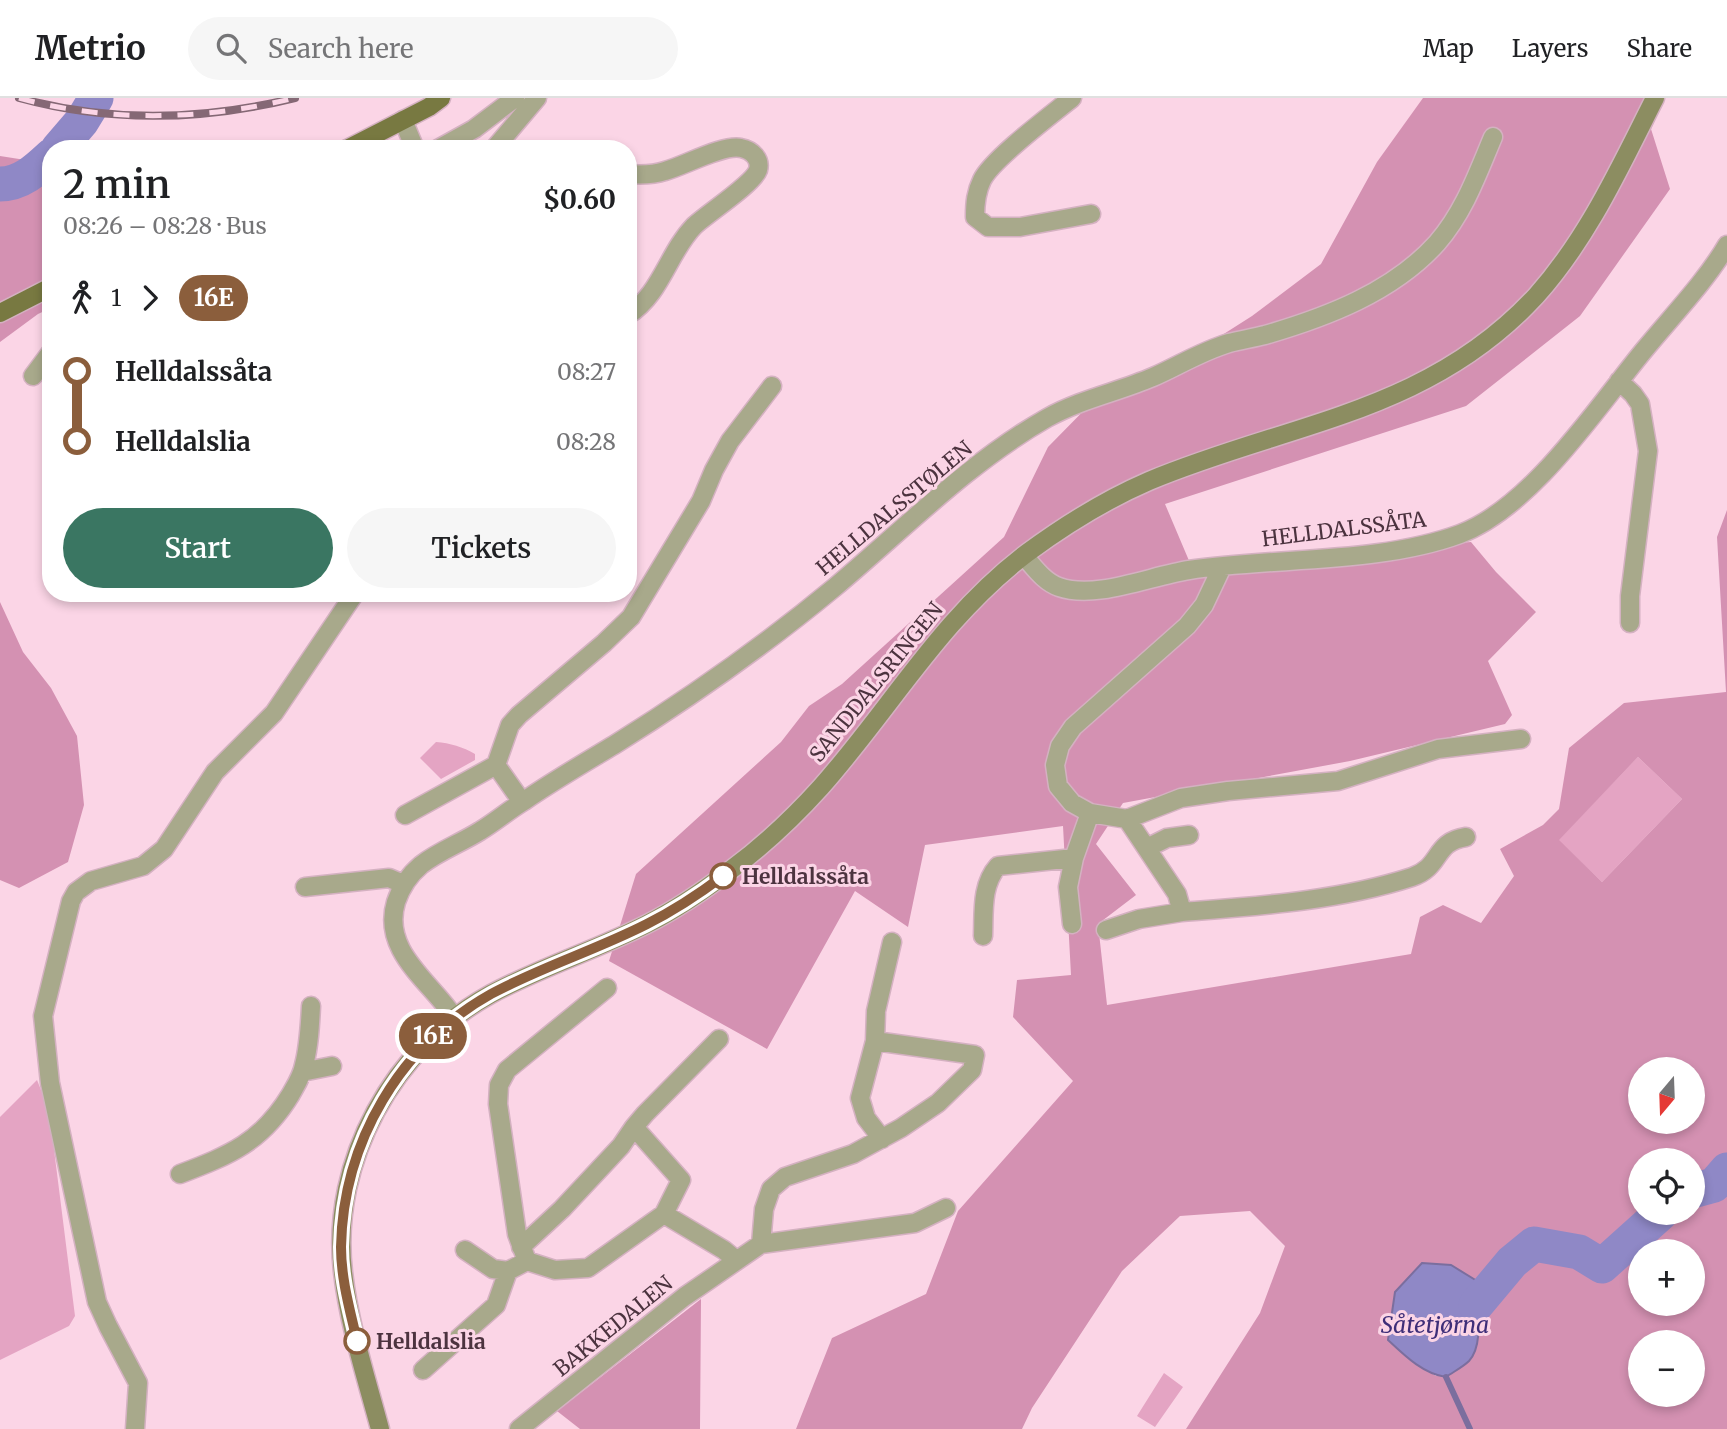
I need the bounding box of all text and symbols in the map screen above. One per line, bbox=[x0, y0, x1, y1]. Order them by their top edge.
search box bbox=[188, 17, 678, 80]
text: Metrio bbox=[35, 28, 146, 69]
icon: search bbox=[212, 29, 250, 67]
text: Search here bbox=[268, 32, 413, 65]
text: Map bbox=[1423, 33, 1474, 64]
text: Layers bbox=[1512, 33, 1588, 64]
text: Share bbox=[1626, 33, 1692, 64]
text: 2 min bbox=[63, 161, 170, 208]
text: $0.60 bbox=[543, 183, 616, 216]
text: 08:26 – 08:28 · Bus bbox=[63, 211, 267, 240]
icon: walk bbox=[63, 279, 101, 317]
icon: forward bbox=[131, 279, 169, 317]
text: 16E bbox=[193, 282, 234, 313]
text: 1 bbox=[111, 283, 121, 312]
text: Helldalssåta bbox=[115, 355, 272, 388]
text: 08:27 bbox=[557, 357, 616, 386]
text: Helldalslia bbox=[115, 425, 251, 458]
text: 08:28 bbox=[556, 427, 616, 456]
street label: HELLDALSSTØLEN bbox=[811, 435, 977, 581]
street label: HELLDALSSÅTA bbox=[1260, 505, 1428, 552]
button: Start bbox=[63, 508, 333, 588]
button: Tickets bbox=[347, 508, 616, 588]
street label: SANDDALSRINGEN bbox=[803, 597, 949, 767]
marker: Helldalssåta bbox=[710, 863, 736, 889]
place label: Helldalssåta bbox=[742, 863, 869, 890]
line badge: 16E bbox=[393, 1013, 473, 1059]
text: 16E bbox=[413, 1020, 453, 1051]
north arrow bbox=[1628, 1057, 1704, 1134]
map controls bbox=[1628, 1057, 1705, 1407]
button: locate bbox=[1628, 1148, 1705, 1225]
button: + bbox=[1628, 1239, 1705, 1316]
street label: BAKKEDALEN bbox=[548, 1270, 678, 1382]
water label: Såtetjørna bbox=[1381, 1310, 1489, 1339]
marker: Helldalslia bbox=[344, 1328, 370, 1354]
place label: Helldalslia bbox=[376, 1328, 486, 1355]
button: − bbox=[1628, 1330, 1705, 1407]

